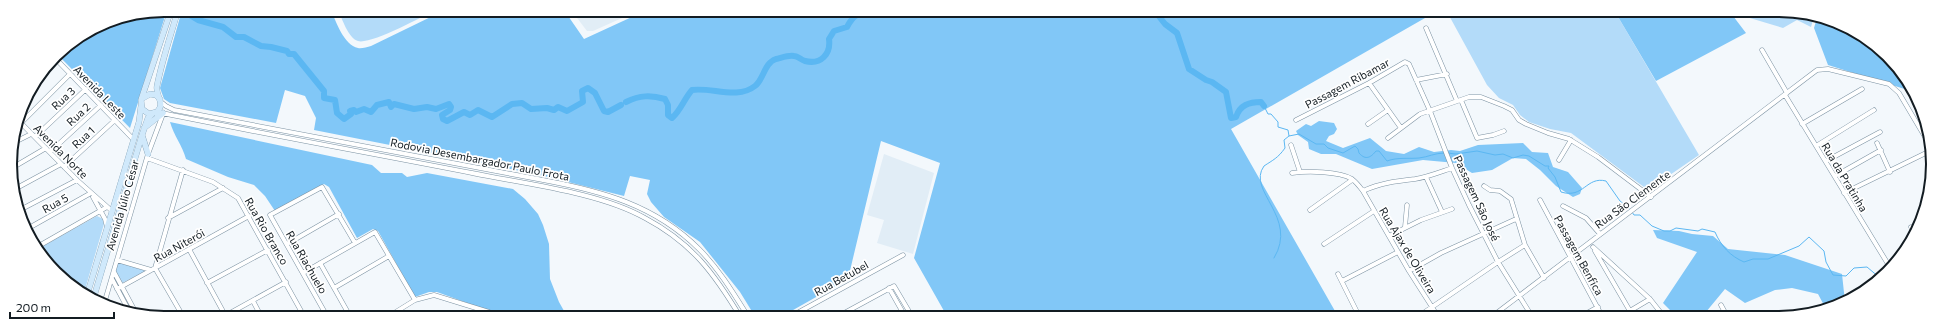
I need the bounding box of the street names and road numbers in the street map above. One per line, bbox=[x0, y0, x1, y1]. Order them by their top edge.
street label: Passagem Ribamar bbox=[1302, 55, 1392, 111]
street label: Avenida Leste bbox=[71, 63, 129, 121]
street label: Rua 3 bbox=[48, 84, 78, 112]
street label: Rua 2 bbox=[64, 100, 92, 128]
street label: Avenida Norte bbox=[31, 121, 91, 181]
street label: Rua 1 bbox=[69, 123, 97, 151]
street label: Rodovia Desembargador Paulo Frota bbox=[389, 135, 571, 183]
street label: Rua da Pratinha bbox=[1819, 140, 1871, 214]
street label: Passagem São José bbox=[1451, 153, 1503, 244]
street label: Avenida Júlio César bbox=[103, 158, 142, 252]
street label: Rua São Clemente bbox=[1592, 167, 1672, 231]
street label: Rua 5 bbox=[40, 191, 70, 215]
street label: Rua Rio Branco bbox=[242, 195, 292, 267]
street label: Rua Ajax de Oliveira bbox=[1377, 204, 1439, 296]
street label: Passagem Benfica bbox=[1552, 213, 1606, 297]
street label: Rua Niterói bbox=[151, 226, 207, 264]
street label: Rua Riachuelo bbox=[284, 228, 330, 296]
street label: Rua Betubel bbox=[812, 258, 870, 298]

